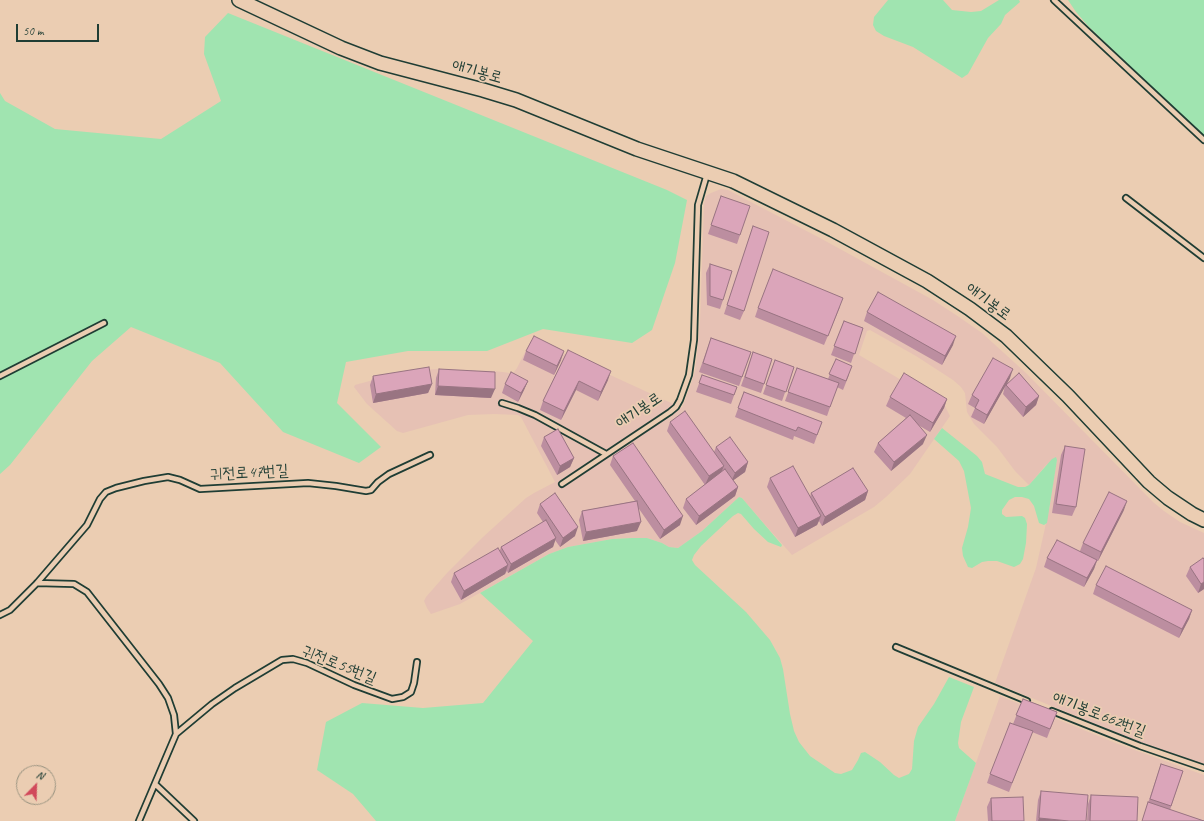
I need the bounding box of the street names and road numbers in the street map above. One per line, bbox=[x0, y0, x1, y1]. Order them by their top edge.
street label: 애기봉로 bbox=[450, 56, 504, 88]
street label: 애기봉로 bbox=[962, 279, 1014, 325]
street label: 애기봉로 bbox=[612, 389, 666, 433]
street label: 귀전로47번길 bbox=[209, 461, 289, 485]
street label: 귀전로55번길 bbox=[299, 641, 379, 689]
street label: 애기봉로662번길 bbox=[1049, 688, 1149, 742]

